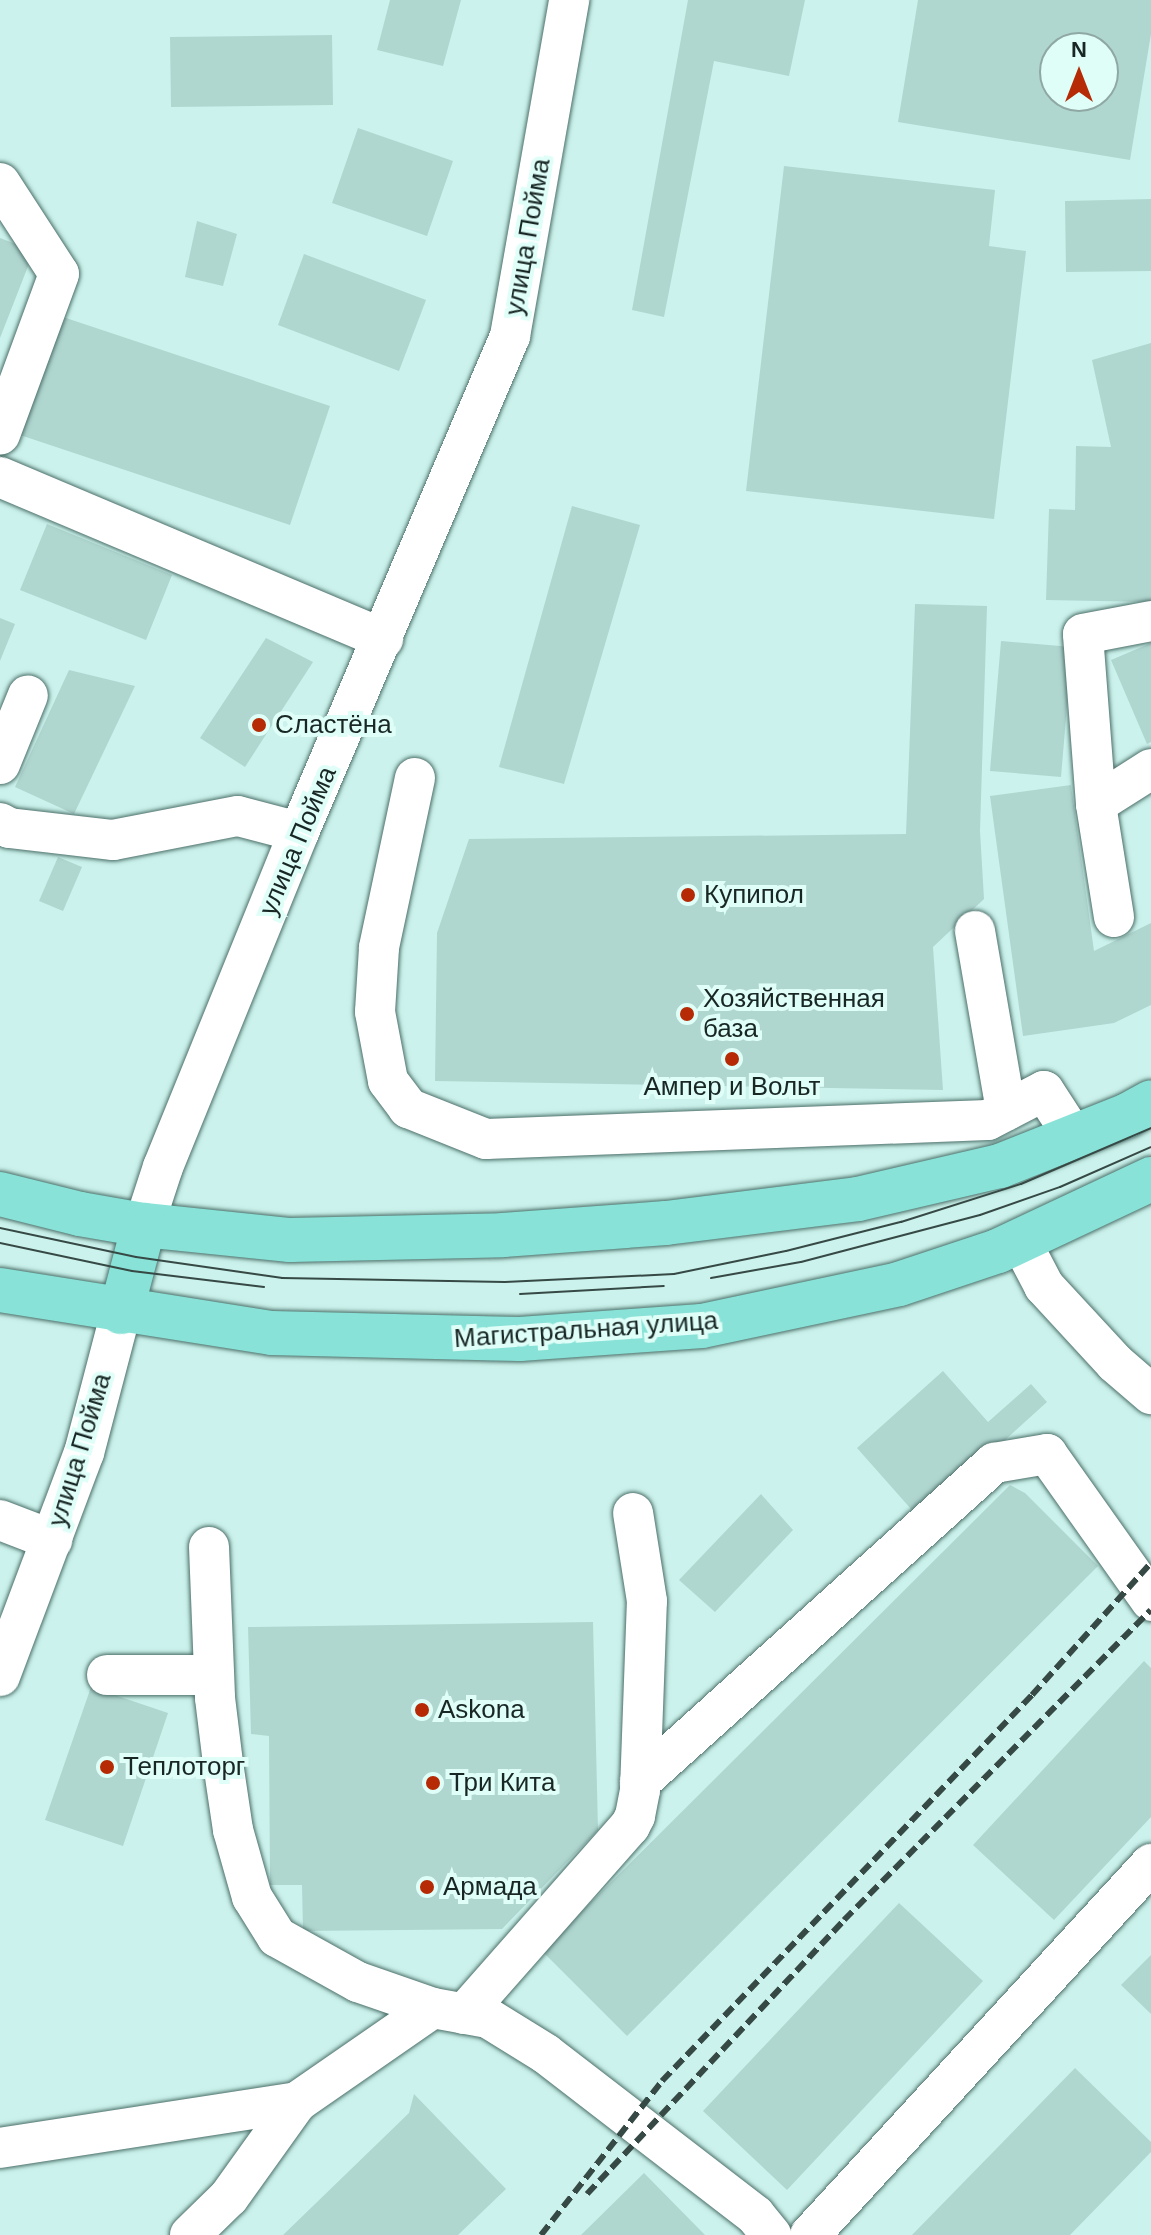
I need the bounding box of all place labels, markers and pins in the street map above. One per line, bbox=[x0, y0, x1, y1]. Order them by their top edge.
place label: Сластёна bbox=[275, 709, 392, 741]
marker: Сластёна bbox=[250, 716, 268, 734]
place label: Купипол bbox=[704, 879, 804, 911]
marker: Купипол bbox=[679, 886, 697, 904]
place label: Хозяйственная база bbox=[703, 983, 885, 1044]
marker: Хозяйственная база bbox=[678, 1005, 696, 1023]
marker: Ампер и Вольт bbox=[723, 1050, 741, 1068]
place label: Ампер и Вольт bbox=[643, 1071, 821, 1103]
place label: Askona bbox=[438, 1694, 525, 1726]
marker: Askona bbox=[413, 1701, 431, 1719]
place label: Теплоторг bbox=[123, 1751, 245, 1783]
marker: Теплоторг bbox=[98, 1758, 116, 1776]
place label: Три Кита bbox=[449, 1767, 555, 1799]
marker: Три Кита bbox=[424, 1774, 442, 1792]
place label: Армада bbox=[443, 1871, 537, 1903]
marker: Армада bbox=[418, 1878, 436, 1896]

